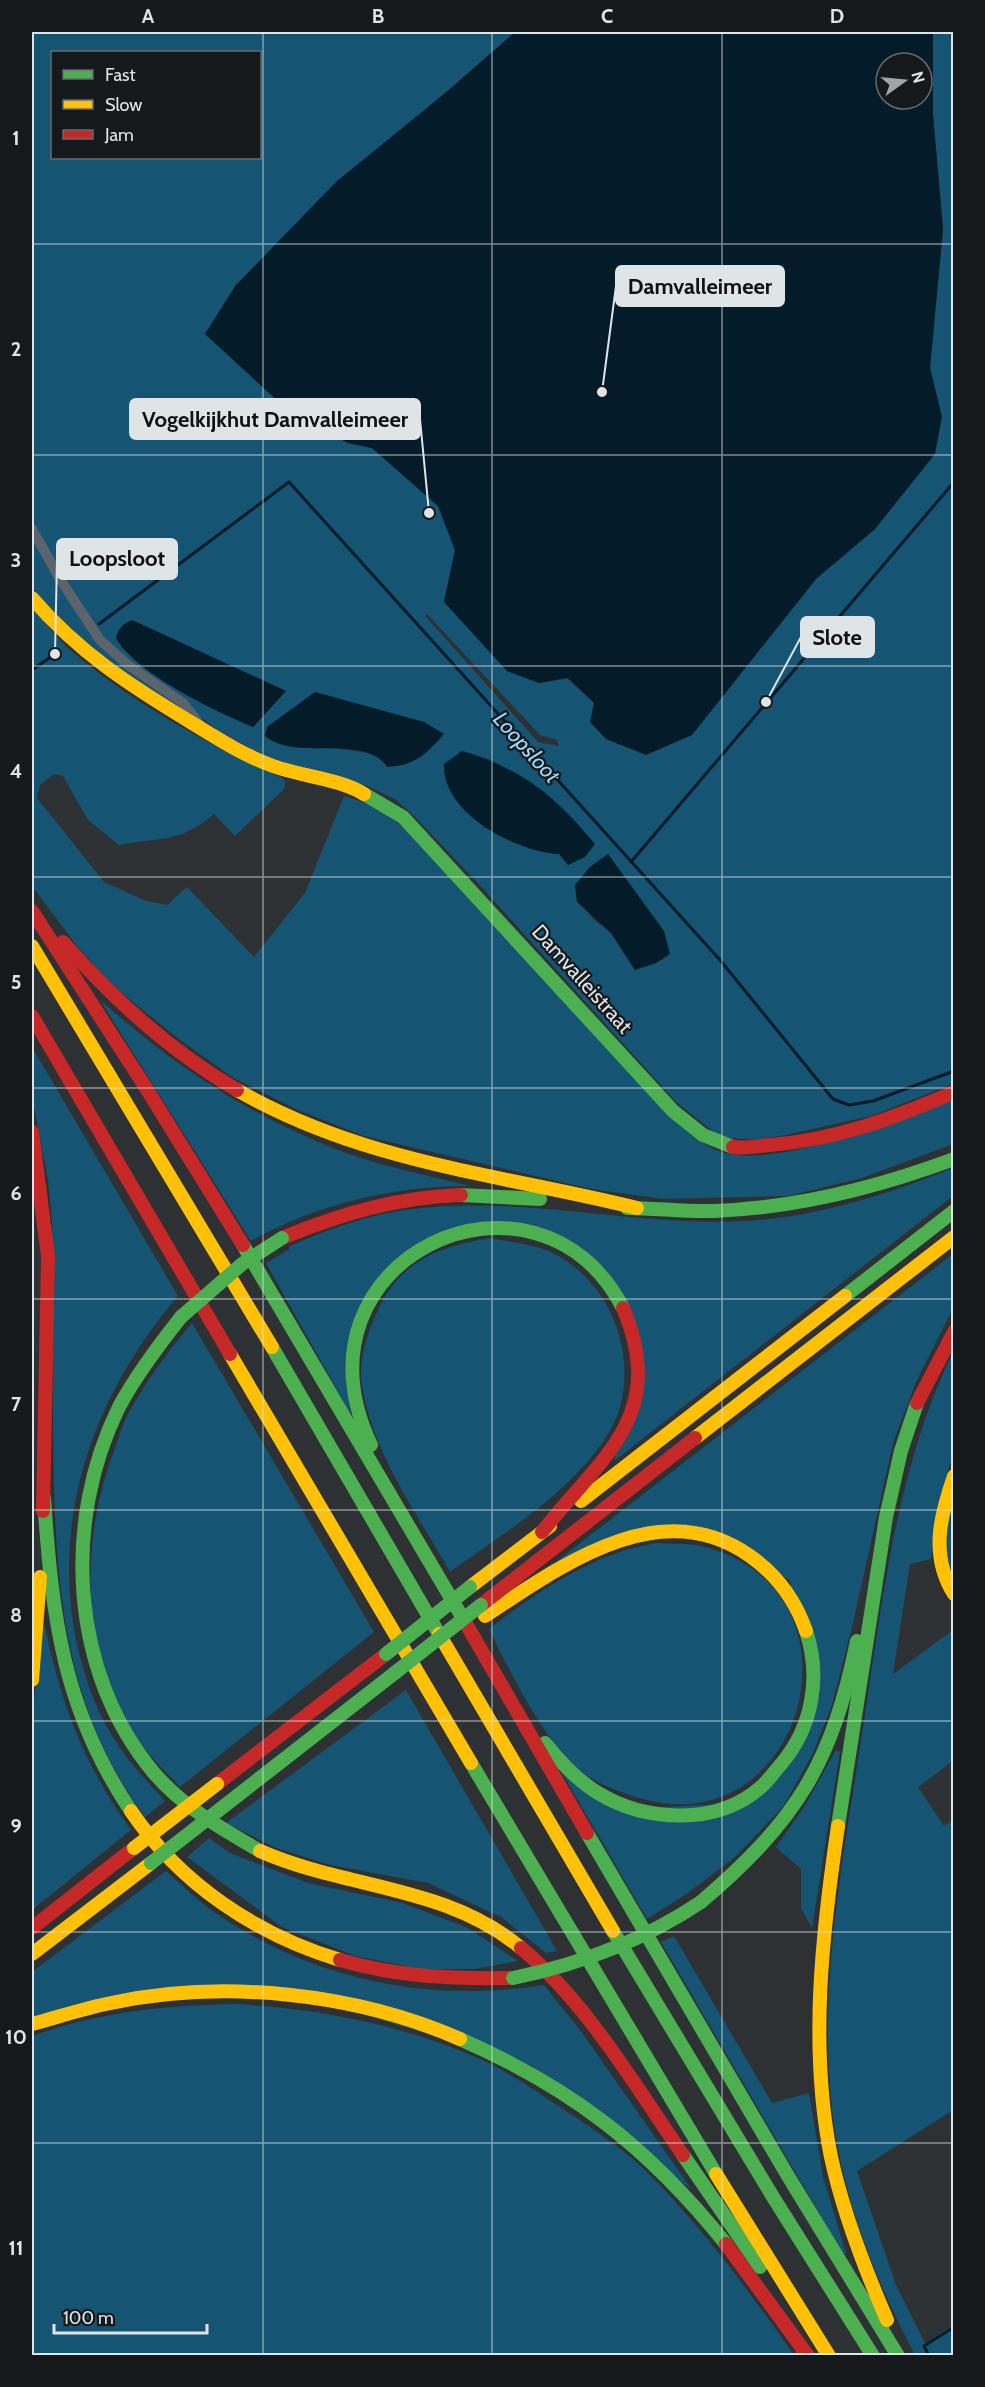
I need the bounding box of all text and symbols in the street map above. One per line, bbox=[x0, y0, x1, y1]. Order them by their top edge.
text: A bbox=[142, 4, 155, 28]
text: B bbox=[372, 4, 384, 28]
text: C bbox=[601, 4, 613, 28]
text: D bbox=[830, 4, 844, 28]
legend bbox=[51, 51, 261, 159]
north arrow bbox=[874, 51, 934, 111]
text: Fast bbox=[105, 64, 136, 86]
text: N bbox=[907, 69, 929, 85]
text: Slow bbox=[105, 94, 142, 116]
text: Jam bbox=[104, 124, 134, 146]
text: 1 bbox=[12, 126, 20, 150]
callout: Damvalleimeer bbox=[616, 266, 784, 306]
text: Damvalleimeer bbox=[628, 273, 773, 300]
text: 2 bbox=[11, 337, 21, 361]
callout: Vogelkijkhut Damvalleimeer bbox=[130, 399, 420, 439]
text: Vogelkijkhut Damvalleimeer bbox=[142, 406, 409, 433]
callout: Loopsloot bbox=[57, 539, 177, 579]
text: Loopsloot bbox=[69, 545, 165, 572]
text: 3 bbox=[11, 548, 21, 572]
callout: Slote bbox=[801, 617, 874, 657]
text: Slote bbox=[812, 624, 862, 651]
water label: Loopsloot bbox=[488, 706, 567, 790]
text: 4 bbox=[10, 759, 22, 783]
street label: Damvalleistraat bbox=[527, 919, 638, 1038]
text: 5 bbox=[11, 970, 21, 994]
text: 6 bbox=[10, 1181, 22, 1205]
text: 7 bbox=[11, 1392, 22, 1416]
text: 8 bbox=[10, 1603, 22, 1627]
text: 9 bbox=[10, 1814, 22, 1838]
text: 10 bbox=[5, 2025, 27, 2049]
text: 11 bbox=[9, 2236, 23, 2260]
scale bar bbox=[54, 2297, 207, 2335]
text: 100 m bbox=[63, 2307, 114, 2329]

